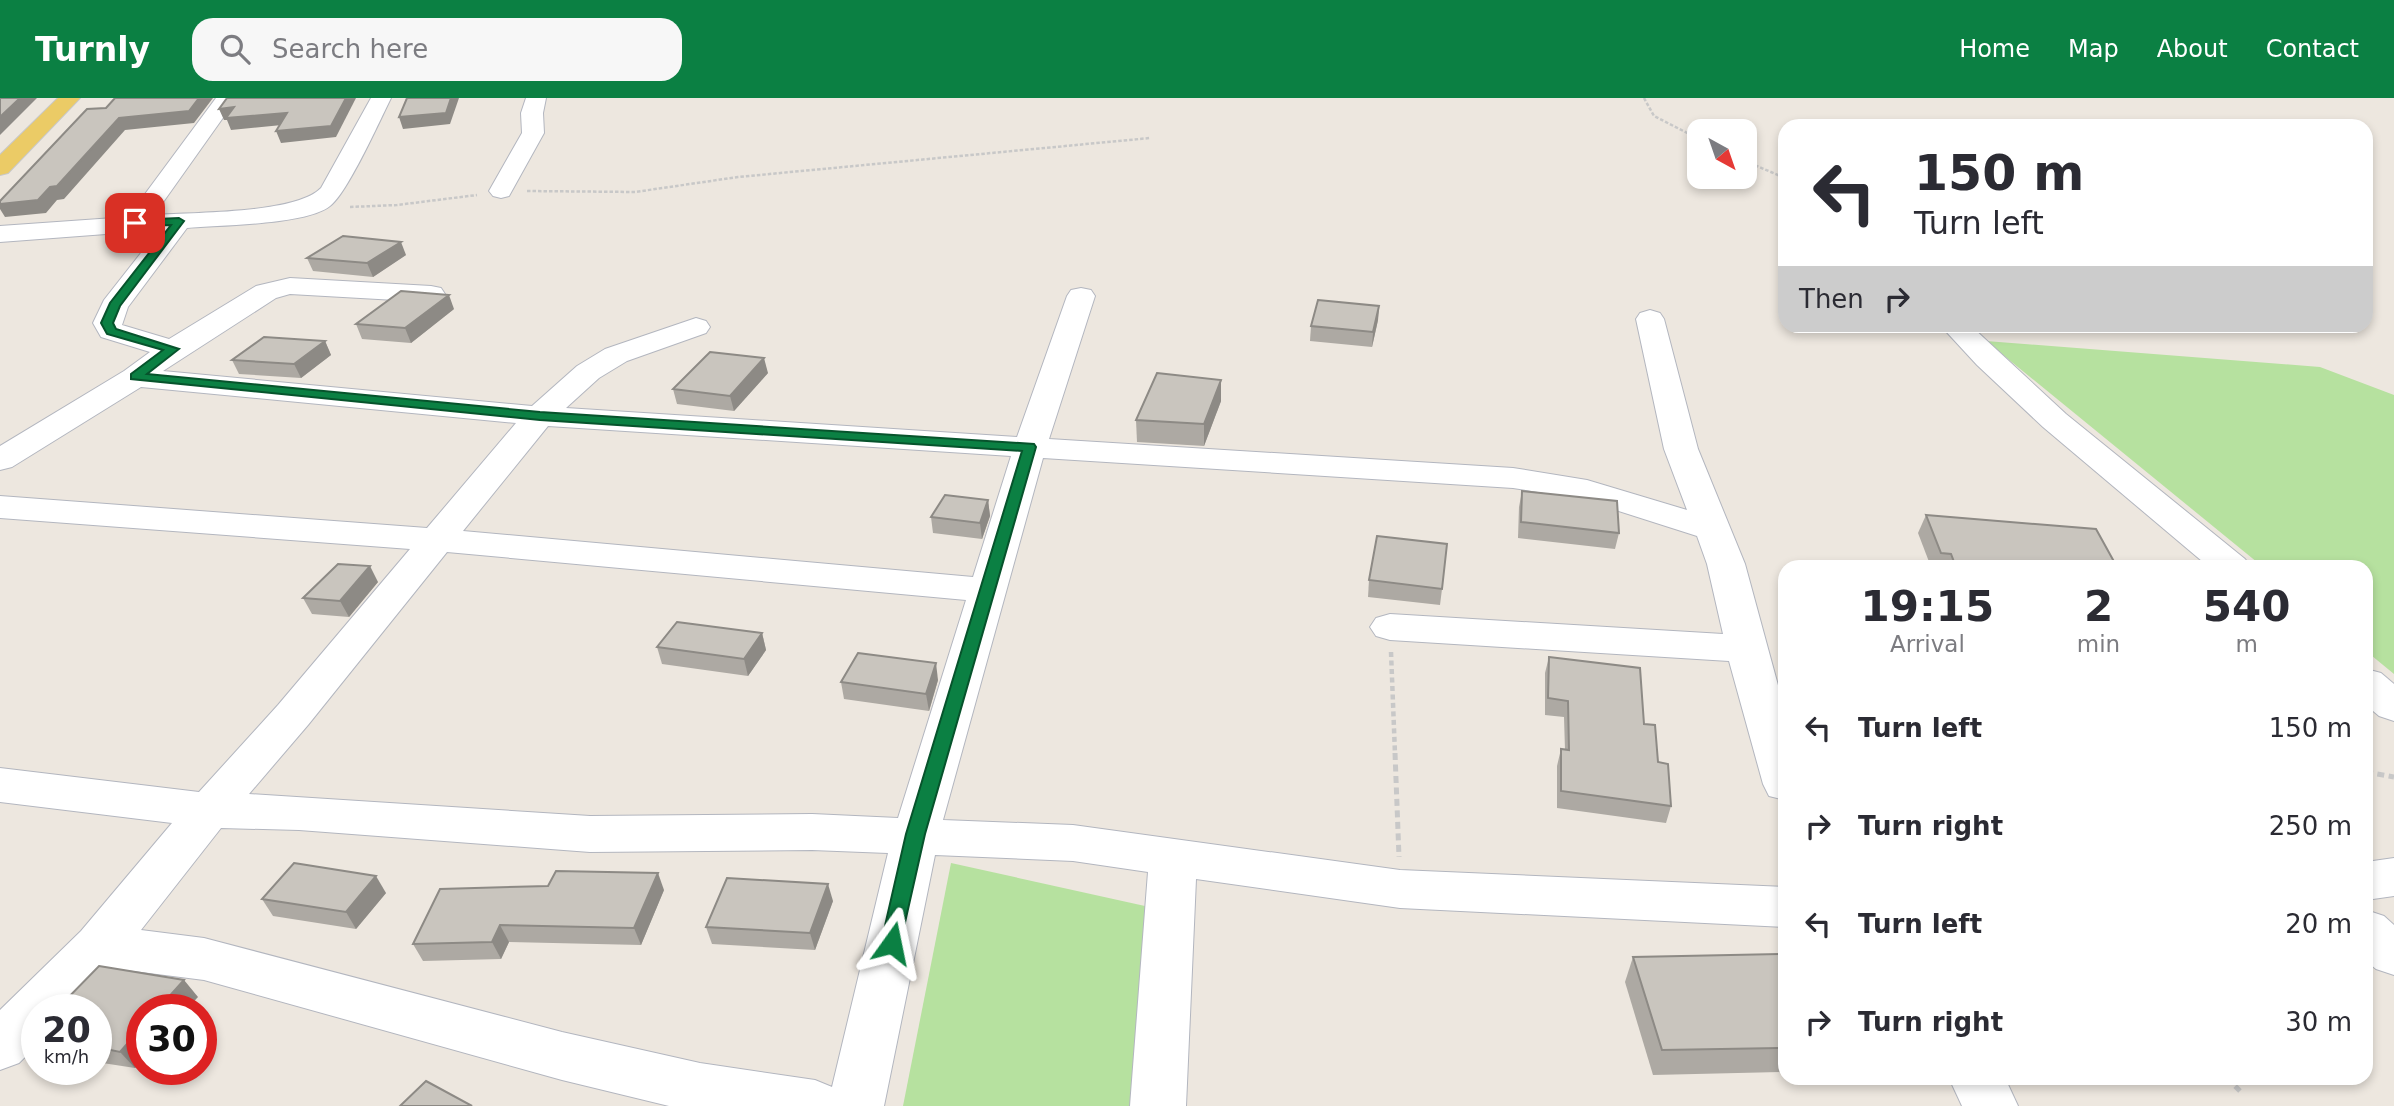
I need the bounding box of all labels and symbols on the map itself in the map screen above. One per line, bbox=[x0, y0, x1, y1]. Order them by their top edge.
north arrow bbox=[1687, 119, 1757, 189]
pin bbox=[105, 193, 165, 253]
position arrow bbox=[855, 906, 929, 980]
speed limit sign: 30 bbox=[126, 994, 217, 1085]

